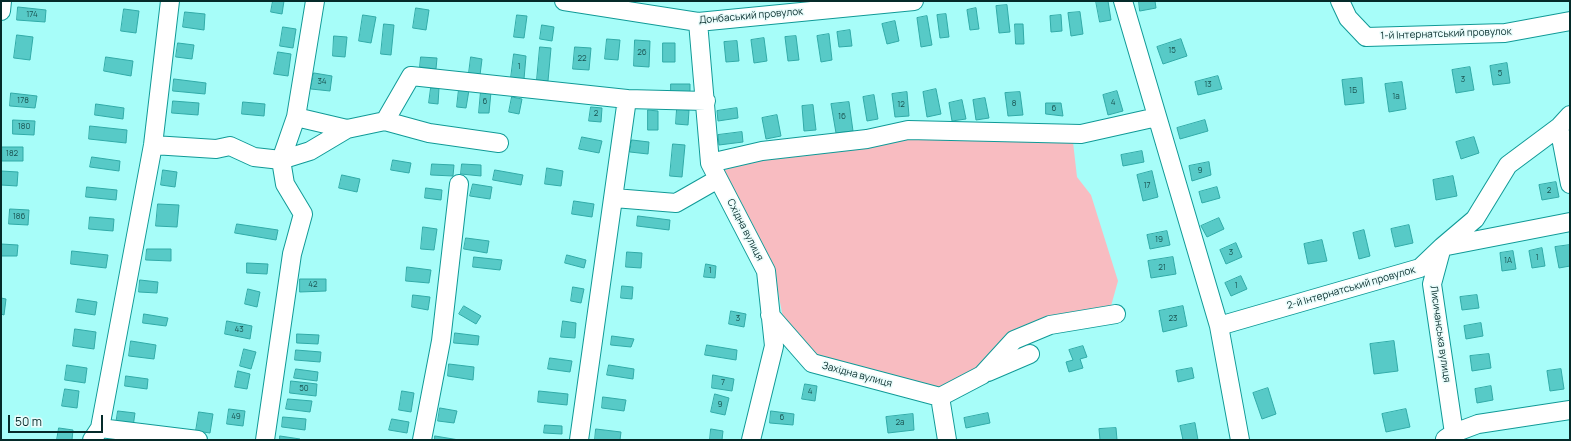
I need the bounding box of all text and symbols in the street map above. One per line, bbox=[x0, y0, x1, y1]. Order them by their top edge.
street label: Донбаський провулок bbox=[698, 5, 804, 27]
house number: 174 bbox=[26, 10, 38, 20]
street label: 1-й Інтернатський провулок bbox=[1380, 26, 1512, 42]
house number: 15 bbox=[1168, 46, 1176, 56]
house number: 26 bbox=[637, 48, 647, 58]
house number: 22 bbox=[577, 54, 587, 64]
house number: 1 bbox=[517, 62, 521, 72]
house number: 5 bbox=[1498, 69, 1502, 79]
house number: 3 bbox=[1461, 75, 1465, 85]
house number: 34 bbox=[317, 77, 327, 87]
house number: 13 bbox=[1204, 80, 1212, 90]
house number: 1Б bbox=[1349, 86, 1357, 96]
house number: 1а bbox=[1392, 92, 1400, 102]
house number: 178 bbox=[17, 96, 29, 106]
house number: 6 bbox=[483, 97, 487, 107]
house number: 4 bbox=[1111, 98, 1115, 108]
house number: 8 bbox=[1012, 99, 1016, 109]
house number: 12 bbox=[897, 100, 905, 110]
house number: 6 bbox=[1052, 104, 1056, 114]
house number: 2 bbox=[594, 109, 598, 119]
house number: 16 bbox=[838, 112, 846, 122]
house number: 180 bbox=[18, 122, 30, 132]
house number: 182 bbox=[6, 149, 18, 159]
house number: 9 bbox=[1198, 166, 1202, 176]
house number: 17 bbox=[1143, 181, 1151, 191]
house number: 2 bbox=[1547, 186, 1551, 196]
street label: Східна вулиця bbox=[724, 197, 766, 263]
house number: 186 bbox=[13, 212, 25, 222]
house number: 19 bbox=[1155, 235, 1163, 245]
house number: 3 bbox=[1229, 248, 1233, 258]
house number: 1 bbox=[1535, 253, 1539, 263]
house number: 1А bbox=[1504, 256, 1512, 266]
house number: 21 bbox=[1158, 263, 1166, 273]
street label: 2-й Інтернатський провулок bbox=[1285, 264, 1417, 312]
house number: 1 bbox=[708, 266, 712, 276]
house number: 42 bbox=[308, 280, 318, 290]
house number: 1 bbox=[1234, 281, 1238, 291]
street label: Лисичанська вулиця bbox=[1427, 285, 1453, 383]
house number: 3 bbox=[736, 314, 740, 324]
house number: 23 bbox=[1169, 314, 1177, 324]
house number: 43 bbox=[234, 325, 244, 335]
street label: Західна вулиця bbox=[821, 360, 893, 390]
house number: 7 bbox=[721, 378, 725, 388]
house number: 50 bbox=[299, 384, 309, 394]
house number: 4 bbox=[808, 387, 812, 397]
house number: 9 bbox=[718, 400, 722, 410]
scale bar bbox=[10, 407, 105, 433]
house number: 49 bbox=[231, 412, 241, 422]
text: 50 m bbox=[15, 413, 42, 430]
house number: 6 bbox=[780, 413, 784, 423]
house number: 2а bbox=[895, 418, 905, 428]

